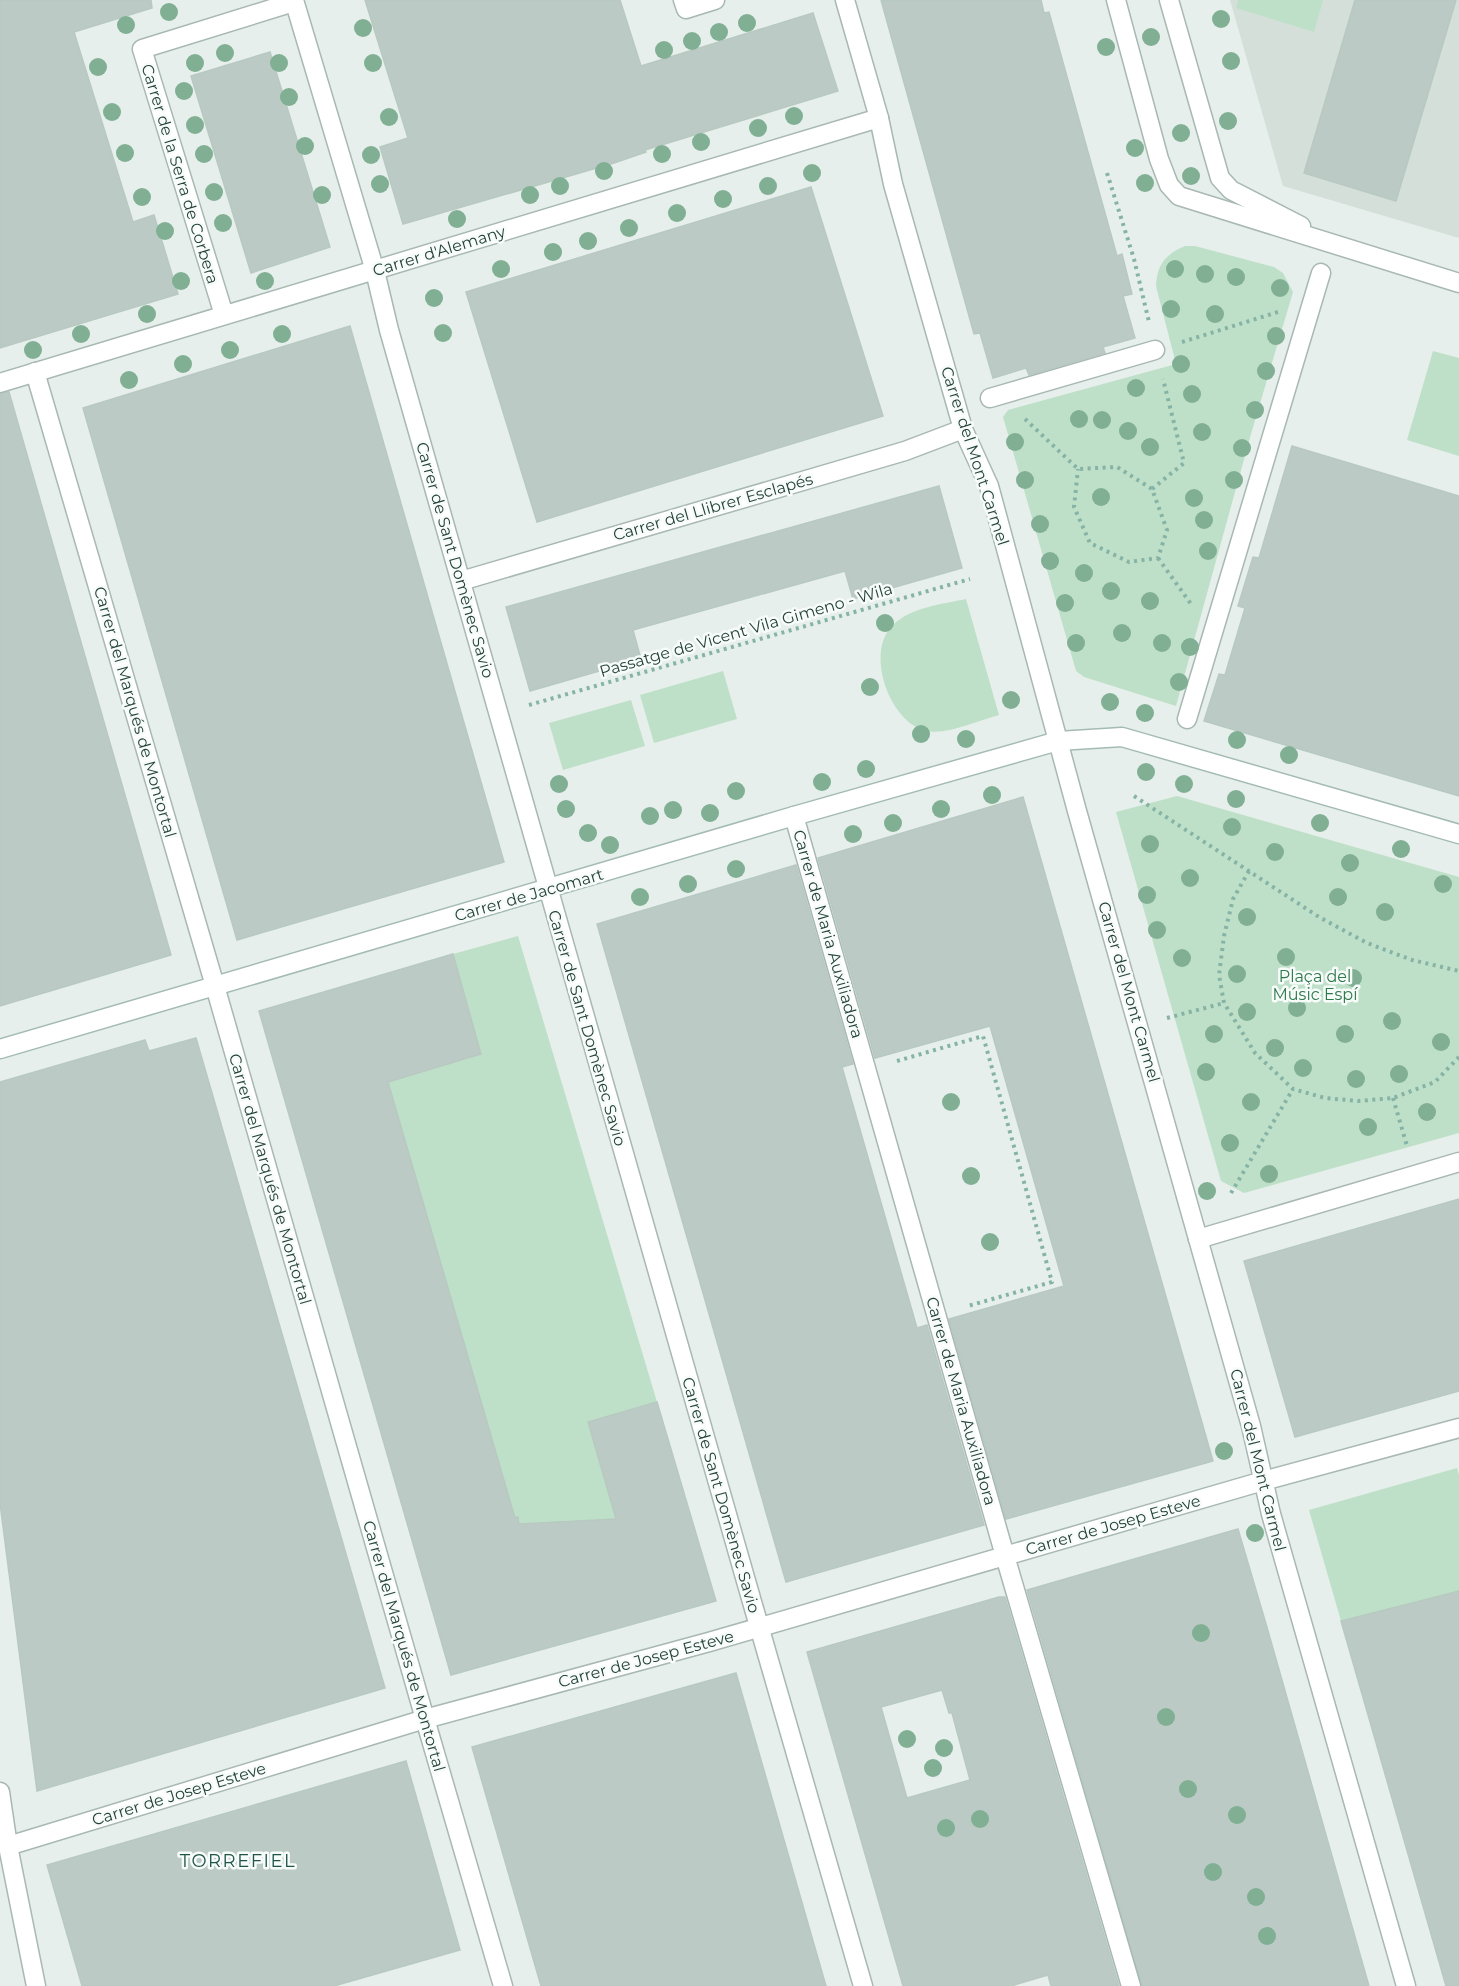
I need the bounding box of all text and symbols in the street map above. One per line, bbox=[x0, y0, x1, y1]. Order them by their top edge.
street label: Carrer de la Serra de Corbera bbox=[137, 62, 223, 286]
street label: Carrer d'Alemany bbox=[370, 222, 508, 280]
street label: Carrer del Mont Carmel bbox=[937, 364, 1013, 548]
street label: Carrer de Sant Domènec Savio bbox=[412, 440, 498, 680]
street label: Carrer del Llibrer Esclapés bbox=[611, 469, 815, 545]
street label: Passatge de Vicent Vila Gimeno - Wila bbox=[597, 579, 895, 681]
street label: Carrer del Marqués de Montortal bbox=[90, 584, 180, 840]
street label: Carrer de Maria Auxiliadora bbox=[789, 827, 867, 1041]
street label: Carrer de Jacomart bbox=[452, 864, 606, 925]
street label: Carrer del Mont Carmel bbox=[1094, 899, 1164, 1085]
street label: Carrer de Sant Domènec Savio bbox=[544, 908, 630, 1148]
park label: Plaça del Músic Espí bbox=[1273, 967, 1358, 1004]
street label: Carrer del Marqués de Montortal bbox=[225, 1051, 315, 1307]
street label: Carrer de Maria Auxiliadora bbox=[922, 1294, 1000, 1508]
street label: Carrer del Mont Carmel bbox=[1226, 1367, 1290, 1553]
street label: Carrer de Sant Domènec Savio bbox=[678, 1375, 764, 1615]
street label: Carrer de Josep Esteve bbox=[1023, 1491, 1203, 1559]
street label: Carrer del Marqués de Montortal bbox=[359, 1518, 449, 1774]
street label: Carrer de Josep Esteve bbox=[556, 1626, 736, 1692]
street label: Carrer de Josep Esteve bbox=[90, 1758, 268, 1830]
district label: TORREFIEL bbox=[180, 1850, 296, 1872]

